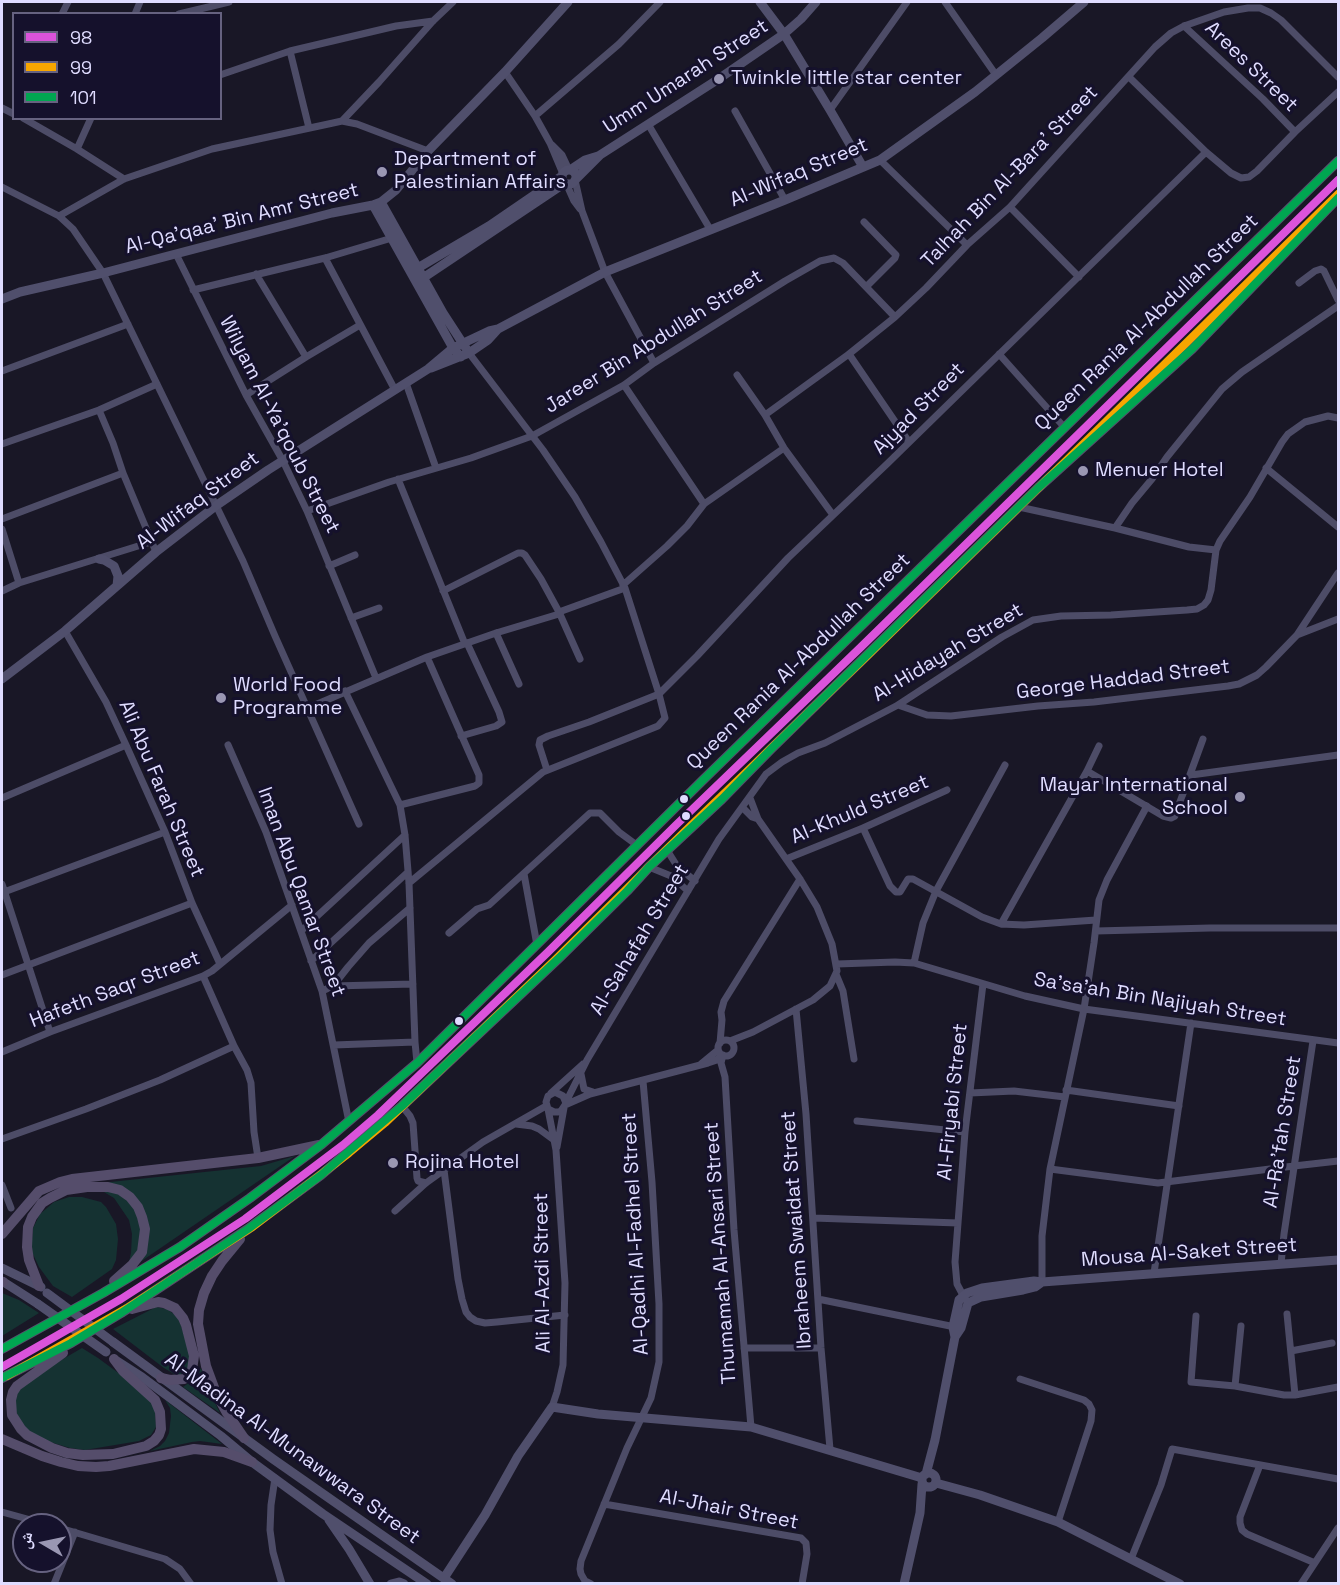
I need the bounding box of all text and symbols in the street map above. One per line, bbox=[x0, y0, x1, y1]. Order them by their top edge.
legend bbox=[12, 12, 222, 120]
street label: Umm Umarah Street bbox=[599, 15, 773, 139]
street label: Arees Street bbox=[1199, 17, 1303, 117]
text: 98 bbox=[70, 26, 92, 49]
text: 99 bbox=[70, 56, 92, 79]
place label: Twinkle little star center bbox=[731, 67, 962, 91]
marker: Twinkle little star center bbox=[712, 72, 726, 86]
street label: Talhah Bin Al-Bara' Street bbox=[917, 81, 1103, 273]
text: 101 bbox=[70, 86, 97, 109]
street label: Al-Wifaq Street bbox=[726, 133, 872, 213]
place label: Department of Palestinian Affairs bbox=[394, 148, 566, 195]
marker: Department of Palestinian Affairs bbox=[375, 165, 389, 179]
street label: Al-Qa’qaa’ Bin Amr Street bbox=[123, 178, 361, 260]
street label: Queen Rania Al-Abdullah Street bbox=[1030, 210, 1264, 436]
street label: Jareer Bin Abdullah Street bbox=[541, 265, 767, 419]
street label: Wilyam Al-Ya’qoub Street bbox=[214, 312, 344, 538]
street label: Ajyad Street bbox=[868, 358, 970, 460]
street label: Al-Wifaq Street bbox=[132, 447, 264, 555]
place label: Menuer Hotel bbox=[1095, 459, 1224, 483]
marker: Menuer Hotel bbox=[1076, 464, 1090, 478]
street label: Queen Rania Al-Abdullah Street bbox=[682, 549, 916, 775]
street label: Al-Hidayah Street bbox=[869, 599, 1027, 707]
street label: George Haddad Street bbox=[1015, 655, 1231, 705]
place label: World Food Programme bbox=[233, 674, 342, 721]
marker: World Food Programme bbox=[214, 691, 228, 705]
street label: Ali Abu Farah Street bbox=[113, 697, 209, 881]
street label: Al-Khuld Street bbox=[788, 770, 932, 850]
place label: Mayar International School bbox=[1040, 774, 1228, 821]
street label: Iman Abu Qamar Street bbox=[252, 784, 350, 1000]
marker: Mayar International School bbox=[1233, 790, 1247, 804]
unlabelled marker bbox=[678, 793, 690, 805]
unlabelled marker bbox=[680, 810, 692, 822]
street label: Al-Sahafah Street bbox=[585, 860, 695, 1020]
street label: Hafeth Saqr Street bbox=[26, 946, 204, 1034]
street label: Sa'sa'ah Bin Najiyah Street bbox=[1032, 968, 1288, 1032]
unlabelled marker bbox=[453, 1015, 465, 1027]
street label: Al-Firyabi Street bbox=[933, 1022, 973, 1182]
street label: Al-Ra'fah Street bbox=[1259, 1054, 1307, 1210]
street label: Ibraheem Swaidat Street bbox=[777, 1110, 817, 1350]
street label: Al-Qadhi Al-Fadhel Street bbox=[618, 1112, 654, 1356]
street label: Thumamah Al-Ansari Street bbox=[700, 1121, 742, 1385]
place label: Rojina Hotel bbox=[405, 1151, 519, 1175]
marker: Rojina Hotel bbox=[386, 1156, 400, 1170]
street label: Ali Al-Azdi Street bbox=[530, 1193, 556, 1353]
street label: Mousa Al-Saket Street bbox=[1080, 1233, 1298, 1273]
street label: Al-Madina Al-Munawwara Street bbox=[160, 1348, 424, 1550]
street label: Al-Jhair Street bbox=[658, 1485, 800, 1535]
north arrow bbox=[12, 1513, 72, 1573]
text: ش bbox=[14, 1530, 37, 1550]

